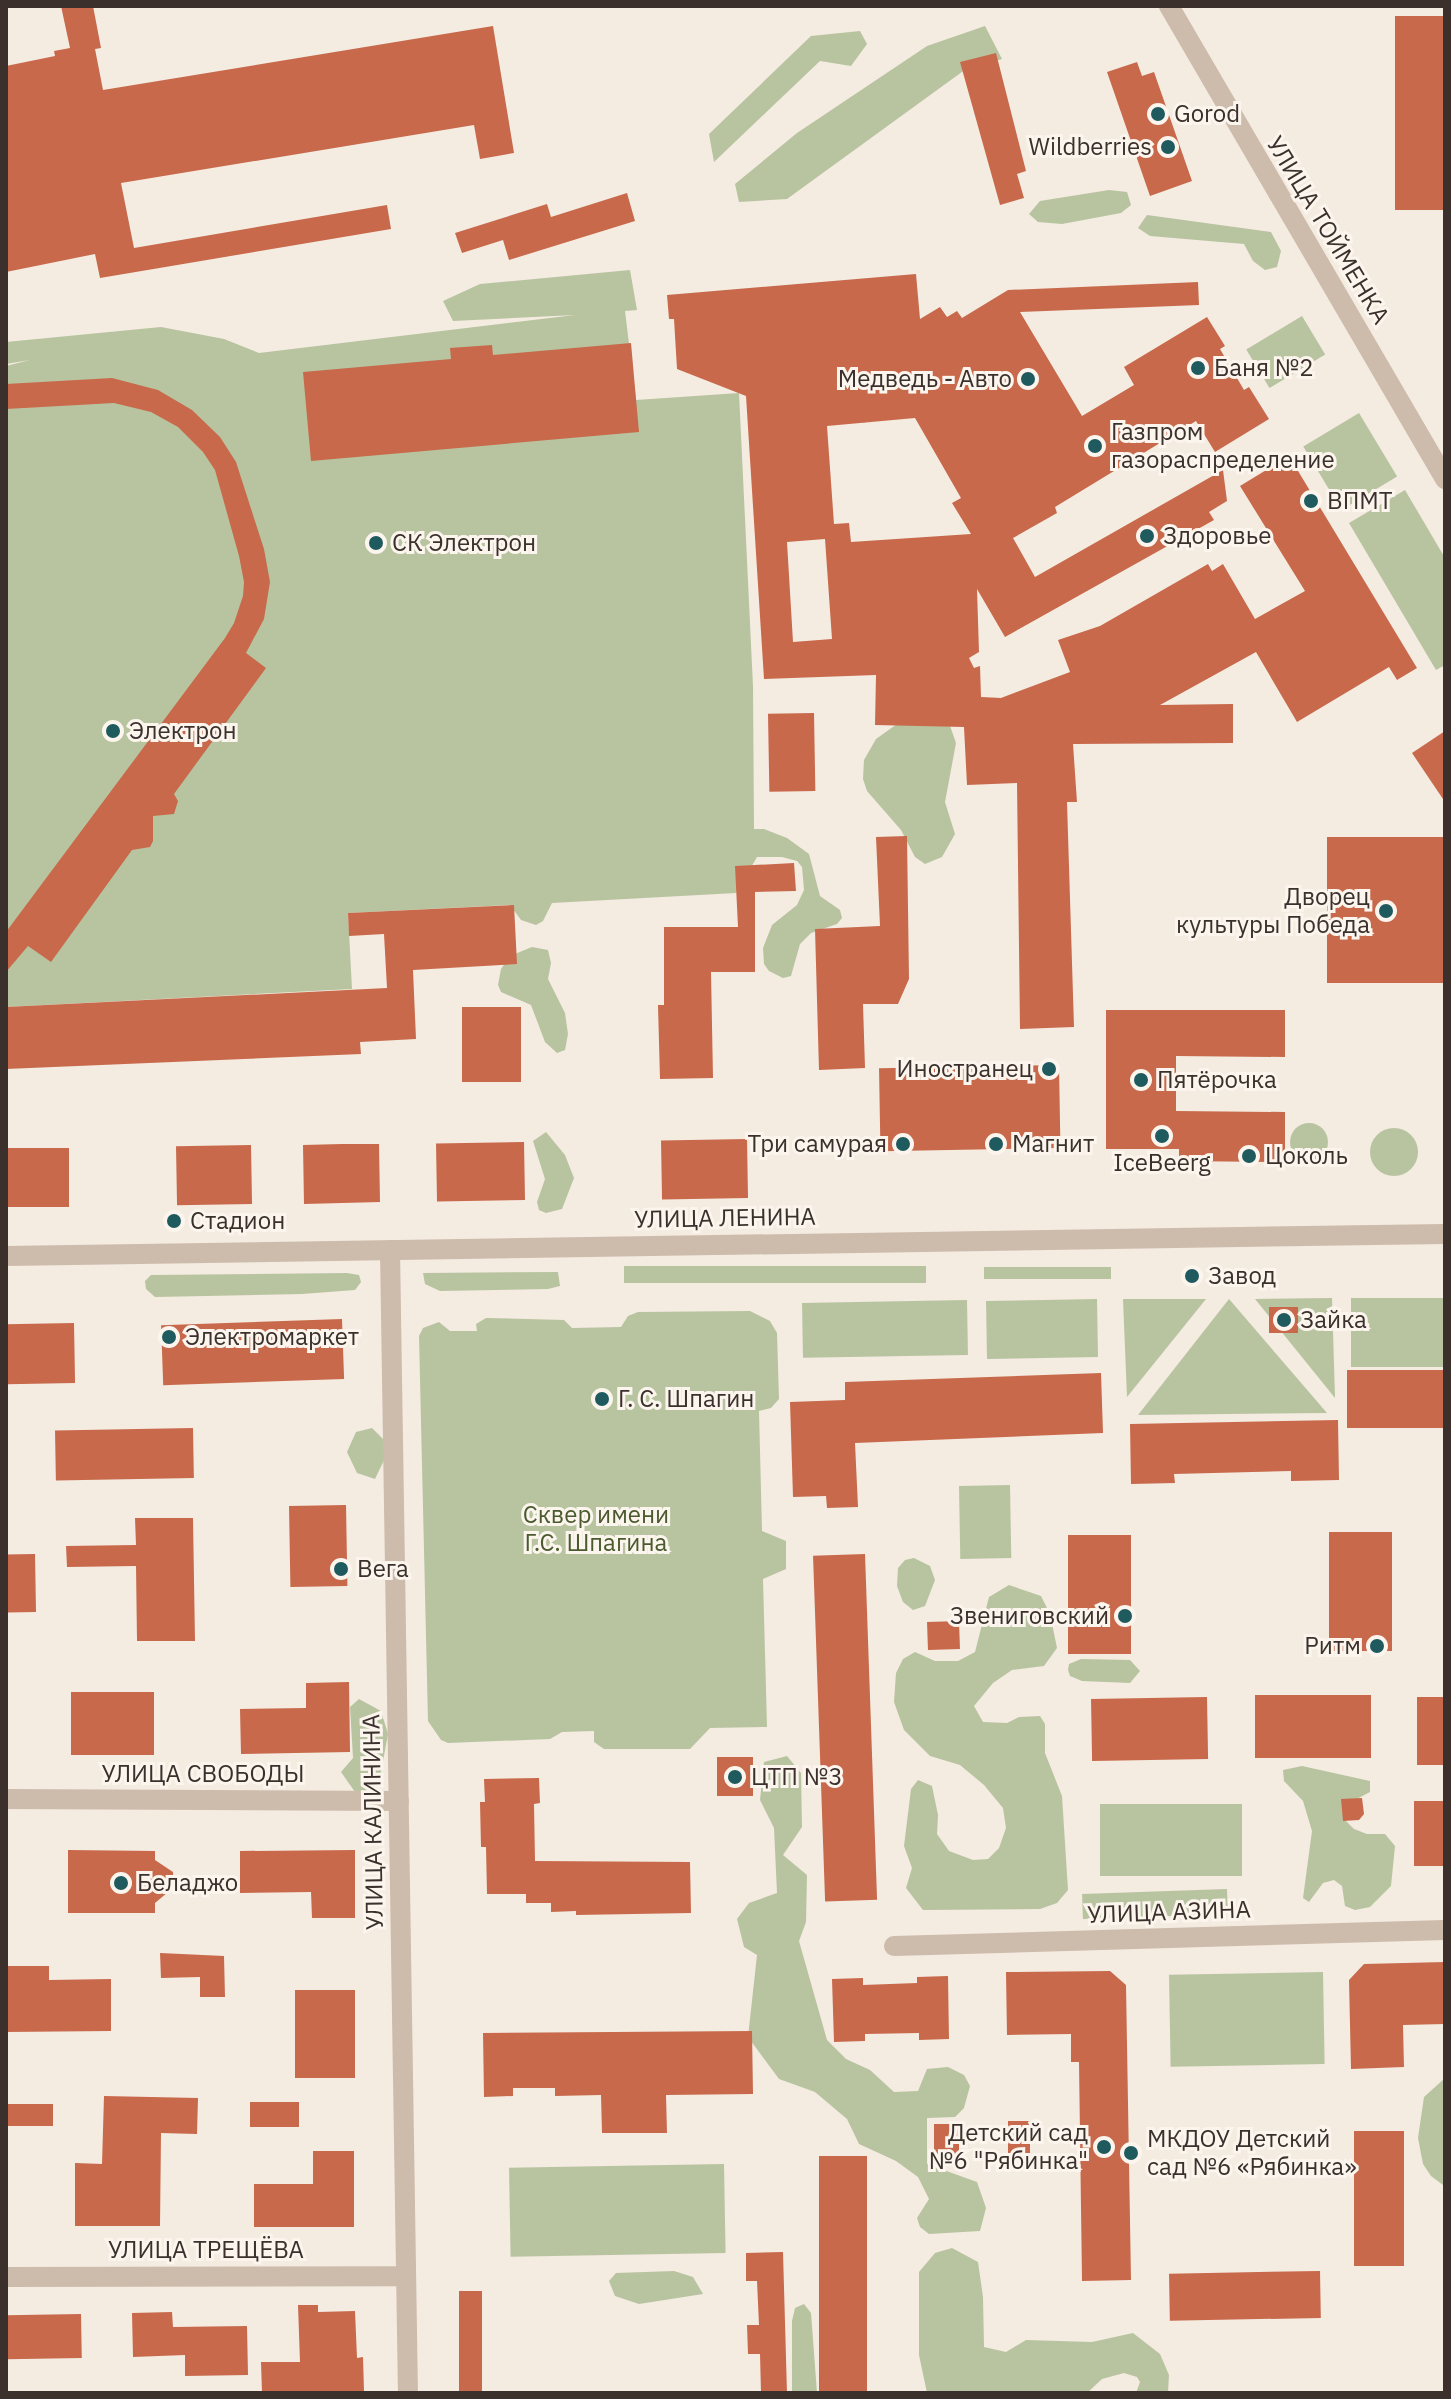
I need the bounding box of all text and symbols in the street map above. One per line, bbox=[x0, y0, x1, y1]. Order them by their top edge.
place label: Gorod bbox=[1174, 100, 1240, 128]
marker: Gorod bbox=[1149, 105, 1167, 123]
street label: УЛИЦА ТОЙМЕНКА bbox=[1261, 131, 1395, 329]
place label: Wildberries bbox=[1029, 133, 1152, 161]
marker: Wildberries bbox=[1159, 138, 1177, 156]
place label: Баня №2 bbox=[1214, 354, 1314, 382]
marker: Баня №2 bbox=[1189, 359, 1207, 377]
place label: Медведь - Авто bbox=[838, 365, 1012, 393]
marker: Медведь - Авто bbox=[1019, 370, 1037, 388]
place label: Газпром газораспределение bbox=[1111, 418, 1335, 474]
marker: Газпром газораспределение bbox=[1086, 437, 1104, 455]
place label: ВПМТ bbox=[1327, 487, 1393, 515]
marker: ВПМТ bbox=[1302, 492, 1320, 510]
place label: Здоровье bbox=[1163, 522, 1271, 550]
marker: Здоровье bbox=[1138, 527, 1156, 545]
place label: СК Электрон bbox=[392, 529, 536, 557]
marker: СК Электрон bbox=[367, 534, 385, 552]
place label: Электрон bbox=[129, 717, 237, 745]
marker: Электрон bbox=[104, 722, 122, 740]
place label: Дворец культуры Победа bbox=[1176, 883, 1370, 939]
marker: Дворец культуры Победа bbox=[1377, 902, 1395, 920]
place label: Иностранец bbox=[897, 1055, 1033, 1083]
marker: Иностранец bbox=[1040, 1060, 1058, 1078]
place label: Пятёрочка bbox=[1157, 1066, 1277, 1094]
marker: Пятёрочка bbox=[1132, 1071, 1150, 1089]
marker: IceBeerg bbox=[1153, 1127, 1171, 1145]
place label: Три самурая bbox=[748, 1130, 887, 1158]
place label: Магнит bbox=[1012, 1130, 1094, 1158]
marker: Три самурая bbox=[894, 1135, 912, 1153]
marker: Магнит bbox=[987, 1135, 1005, 1153]
place label: Цоколь bbox=[1265, 1142, 1348, 1170]
marker: Цоколь bbox=[1240, 1147, 1258, 1165]
place label: IceBeerg bbox=[1113, 1149, 1211, 1177]
street label: УЛИЦА ЛЕНИНА bbox=[634, 1202, 816, 1234]
place label: Стадион bbox=[190, 1207, 285, 1235]
marker: Стадион bbox=[165, 1212, 183, 1230]
place label: Завод bbox=[1208, 1262, 1276, 1290]
marker: Завод bbox=[1183, 1267, 1201, 1285]
place label: Зайка bbox=[1300, 1306, 1367, 1334]
marker: Зайка bbox=[1275, 1311, 1293, 1329]
place label: Электромаркет bbox=[185, 1323, 359, 1351]
marker: Электромаркет bbox=[160, 1328, 178, 1346]
place label: Г. С. Шпагин bbox=[618, 1385, 754, 1413]
marker: Г. С. Шпагин bbox=[593, 1390, 611, 1408]
park label: Сквер имени Г.С. Шпагина bbox=[523, 1501, 669, 1557]
place label: Вега bbox=[357, 1555, 409, 1583]
marker: Вега bbox=[332, 1560, 350, 1578]
place label: Звениговский bbox=[950, 1602, 1109, 1630]
marker: Звениговский bbox=[1116, 1607, 1134, 1625]
place label: Ритм bbox=[1304, 1632, 1361, 1660]
marker: Ритм bbox=[1368, 1637, 1386, 1655]
street label: УЛИЦА КАЛИНИНА bbox=[357, 1714, 389, 1930]
street label: УЛИЦА СВОБОДЫ bbox=[102, 1760, 304, 1788]
place label: ЦТП №3 bbox=[751, 1763, 843, 1791]
marker: ЦТП №3 bbox=[726, 1768, 744, 1786]
place label: Беладжо bbox=[137, 1869, 238, 1897]
marker: Беладжо bbox=[112, 1874, 130, 1892]
street label: УЛИЦА АЗИНА bbox=[1087, 1895, 1251, 1929]
place label: Детский сад №6 "Рябинка" bbox=[929, 2119, 1088, 2175]
place label: МКДОУ Детский сад №6 «Рябинка» bbox=[1147, 2125, 1356, 2181]
marker: Детский сад №6 "Рябинка" bbox=[1095, 2138, 1113, 2156]
marker: МКДОУ Детский сад №6 «Рябинка» bbox=[1122, 2144, 1140, 2162]
street label: УЛИЦА ТРЕЩЁВА bbox=[108, 2236, 304, 2264]

